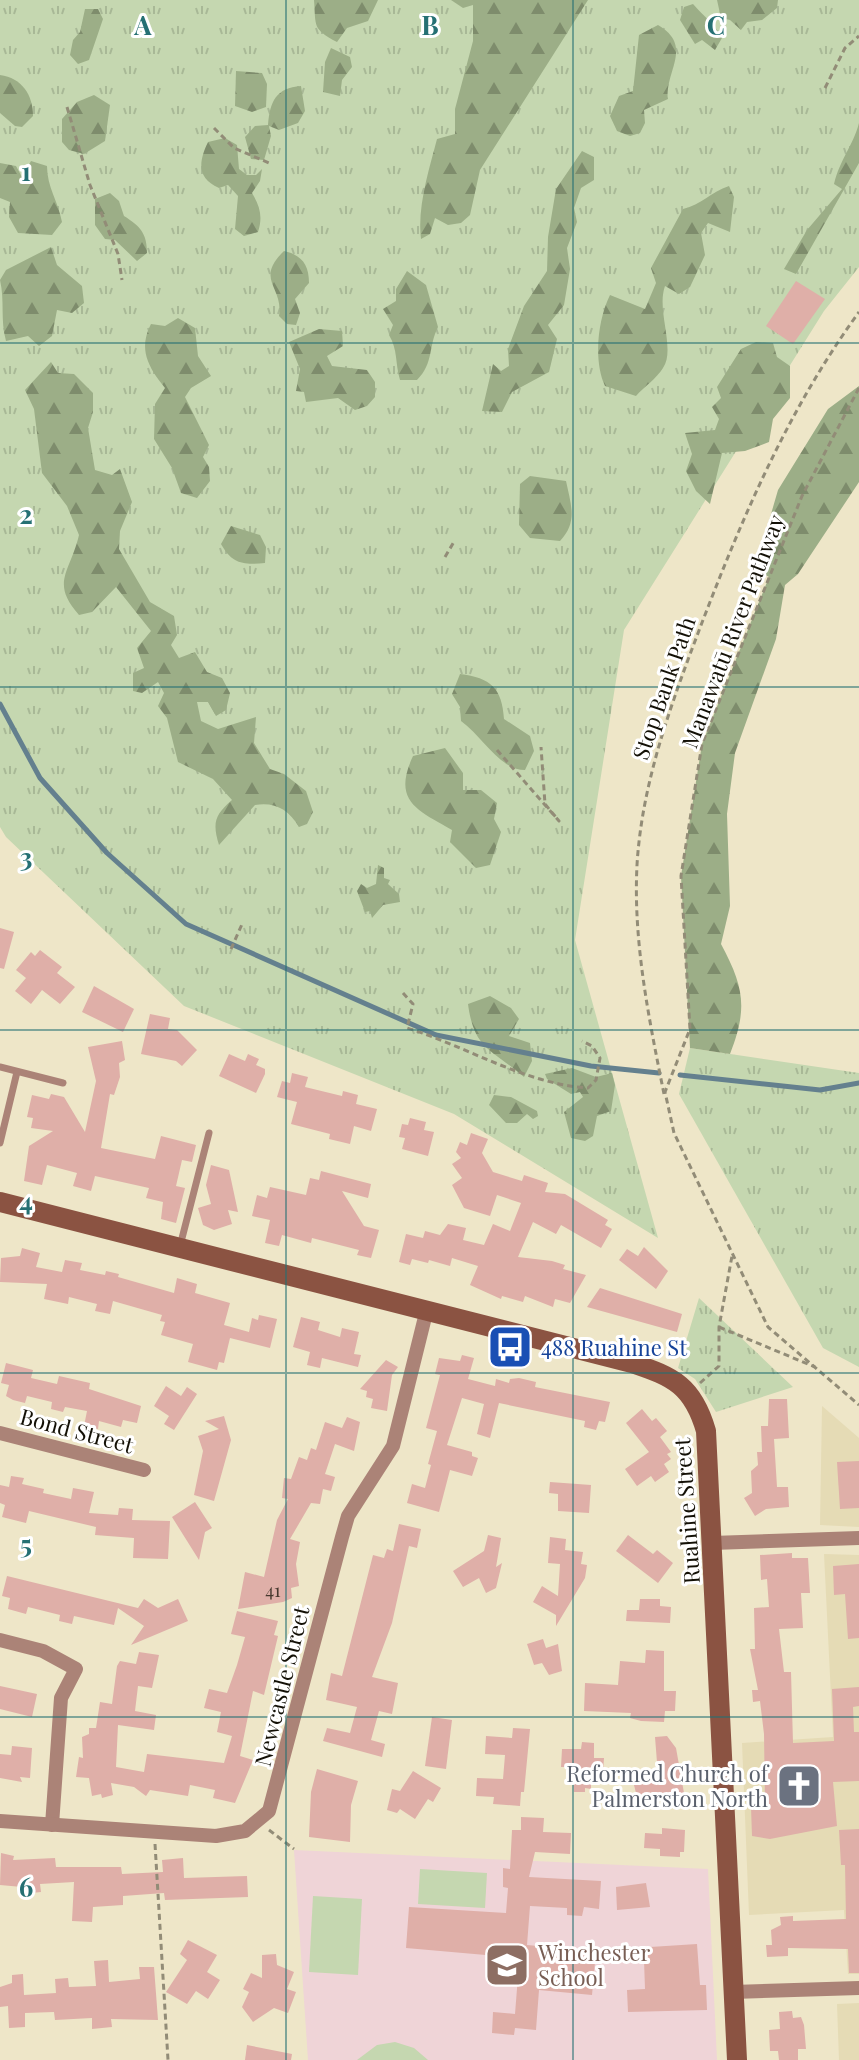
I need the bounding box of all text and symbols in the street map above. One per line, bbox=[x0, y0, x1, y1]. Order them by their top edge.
text: A bbox=[133, 7, 152, 42]
text: B bbox=[421, 7, 439, 42]
text: C bbox=[707, 7, 725, 42]
text: 1 bbox=[21, 153, 31, 188]
text: 2 bbox=[19, 496, 33, 531]
street label: Manawatū River Pathway bbox=[674, 510, 790, 752]
street label: Stop Bank Path bbox=[624, 612, 702, 764]
text: 3 bbox=[20, 839, 32, 874]
text: 4 bbox=[19, 1183, 33, 1218]
bus stop icon: 488 Ruahine St bbox=[486, 1323, 534, 1371]
place label: 488 Ruahine St bbox=[541, 1332, 688, 1362]
street label: Bond Street bbox=[17, 1400, 138, 1460]
street label: Ruahine Street bbox=[666, 1436, 706, 1585]
text: 5 bbox=[20, 1526, 32, 1561]
house number: 41 bbox=[265, 1578, 281, 1602]
street label: Newcastle Street bbox=[247, 1602, 316, 1769]
place label: Reformed Church of Palmerston North bbox=[566, 1758, 770, 1813]
church icon: Reformed Church of Palmerston North bbox=[775, 1762, 823, 1810]
text: 6 bbox=[19, 1869, 33, 1904]
place label: Winchester School bbox=[537, 1937, 650, 1992]
school or university icon: Winchester School bbox=[483, 1941, 531, 1989]

